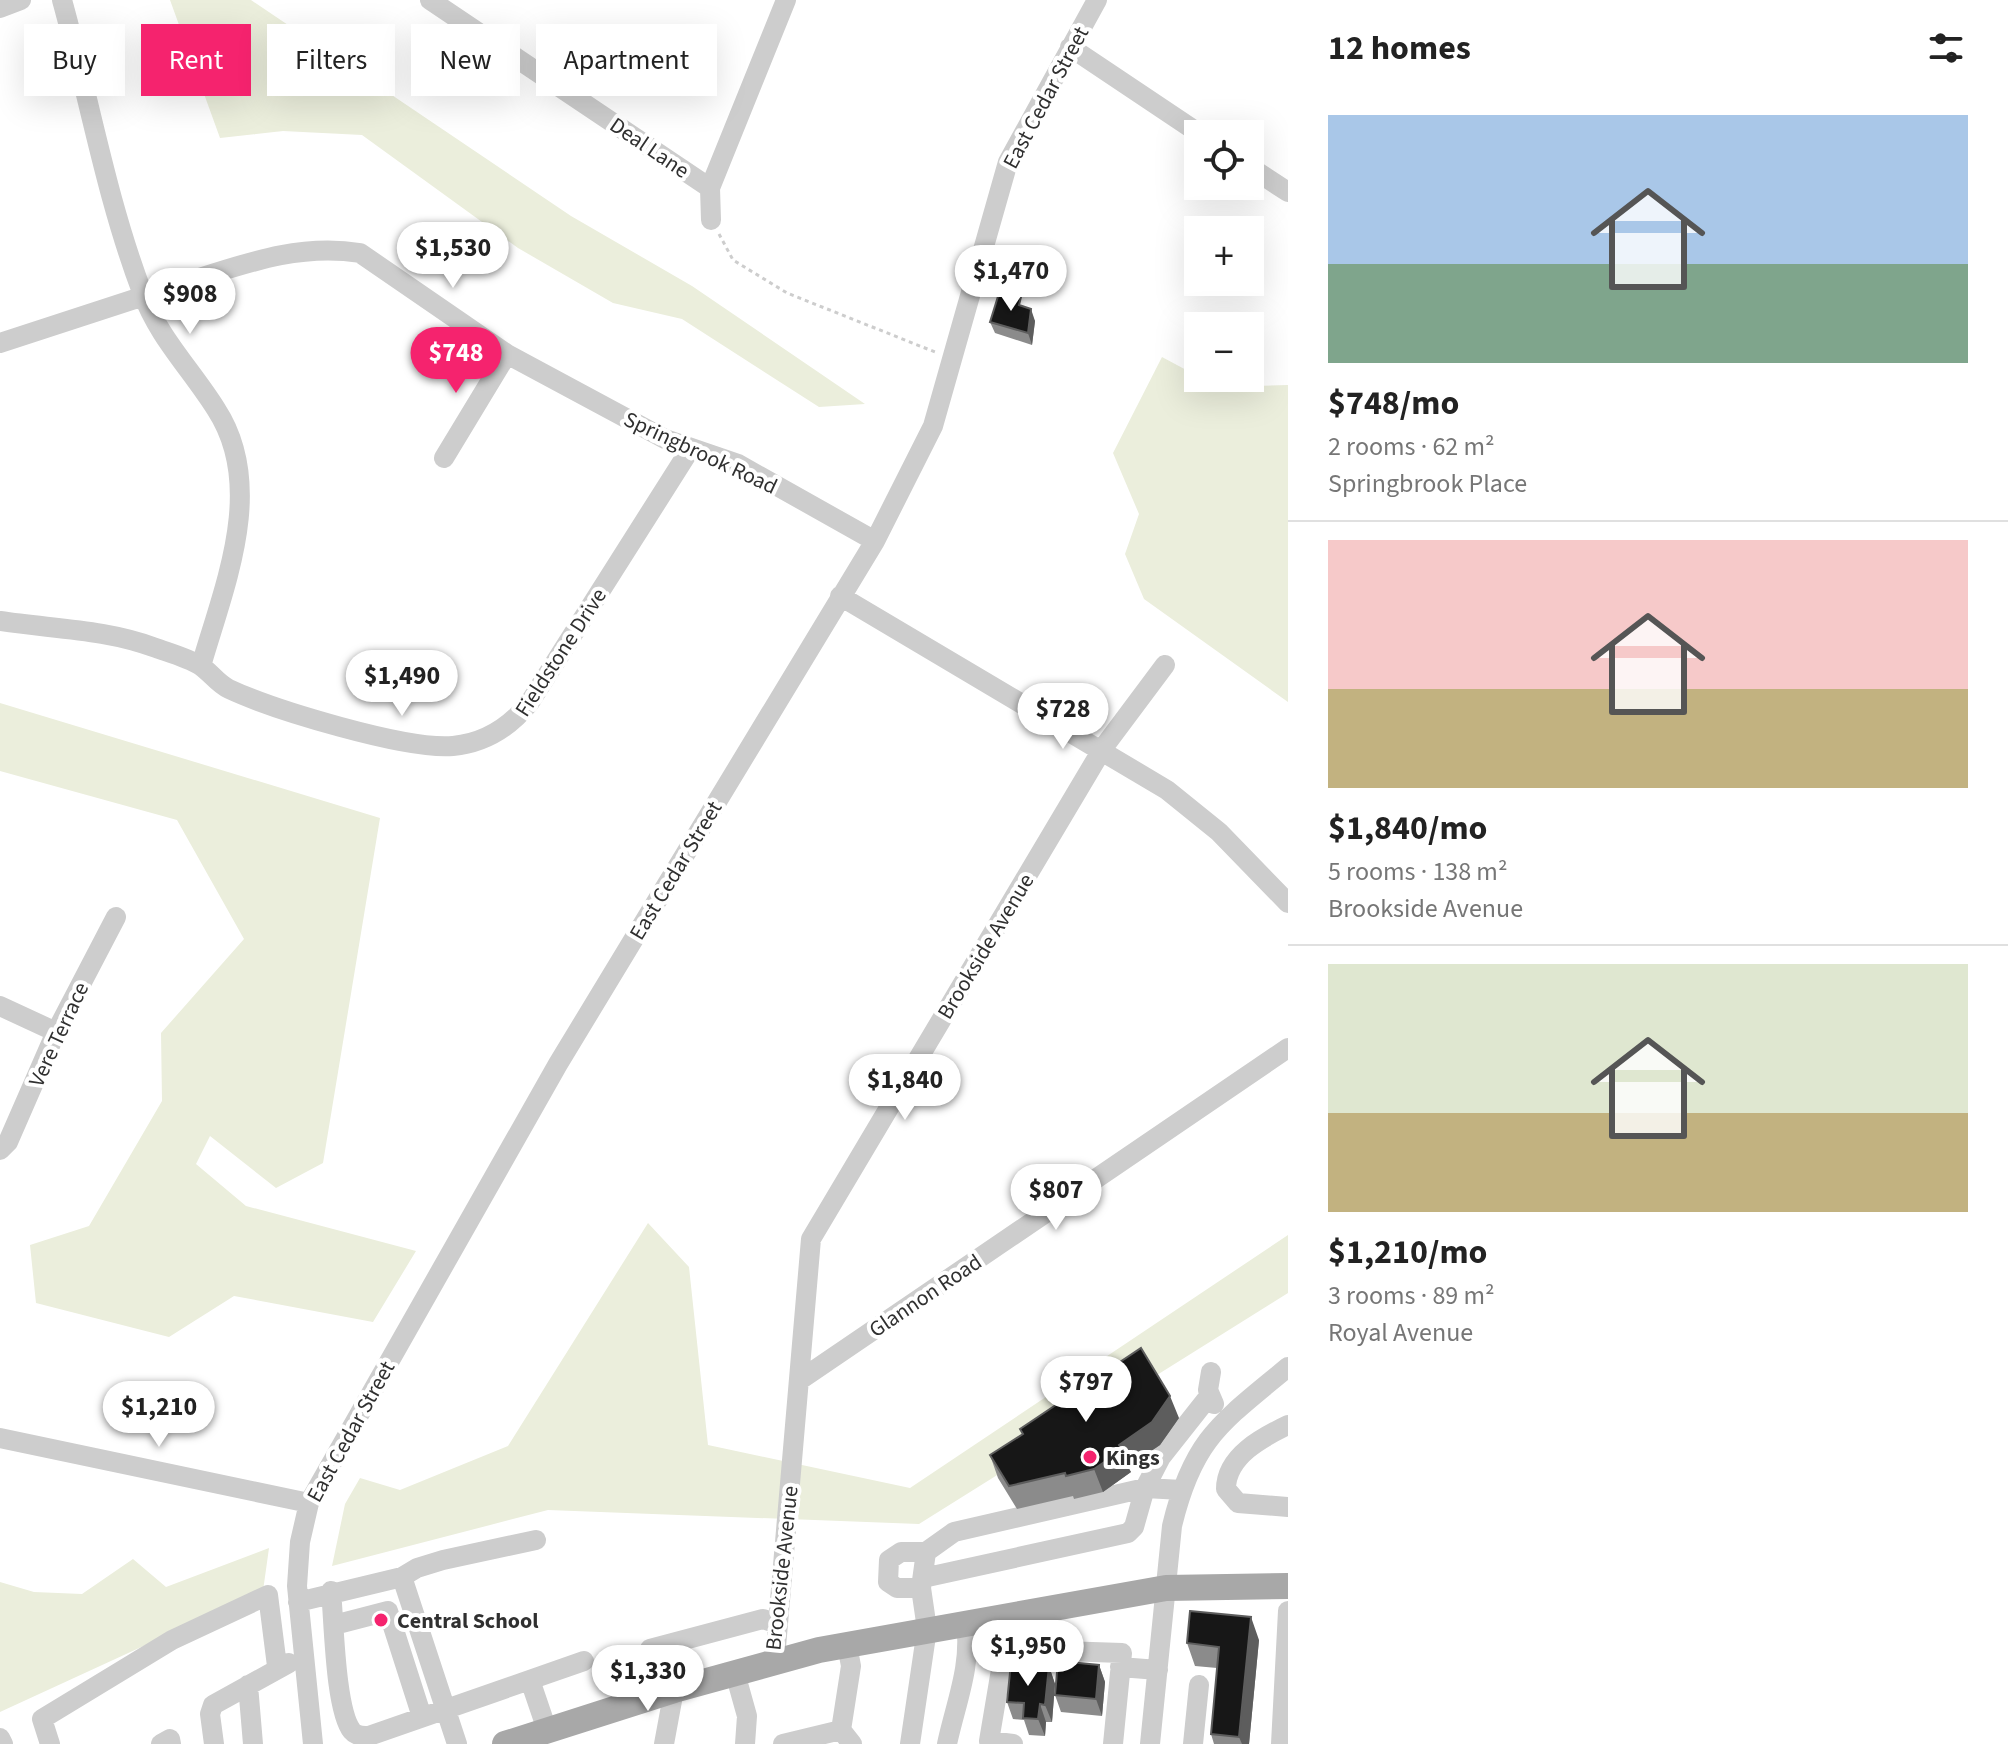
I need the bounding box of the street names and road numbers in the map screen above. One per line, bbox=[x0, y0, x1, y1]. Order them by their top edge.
street label: East Cedar Street bbox=[995, 20, 1097, 174]
street label: Deal Lane bbox=[603, 109, 696, 186]
street label: Springbrook Road bbox=[619, 403, 783, 502]
street label: Fieldstone Drive bbox=[507, 582, 615, 723]
street label: East Cedar Street bbox=[622, 794, 730, 946]
street label: Brookside Avenue bbox=[930, 867, 1042, 1025]
street label: Vere Terrace bbox=[21, 977, 97, 1092]
street label: Glannon Road bbox=[863, 1246, 988, 1345]
street label: East Cedar Street bbox=[299, 1354, 403, 1508]
street label: Brookside Avenue bbox=[757, 1484, 807, 1652]

